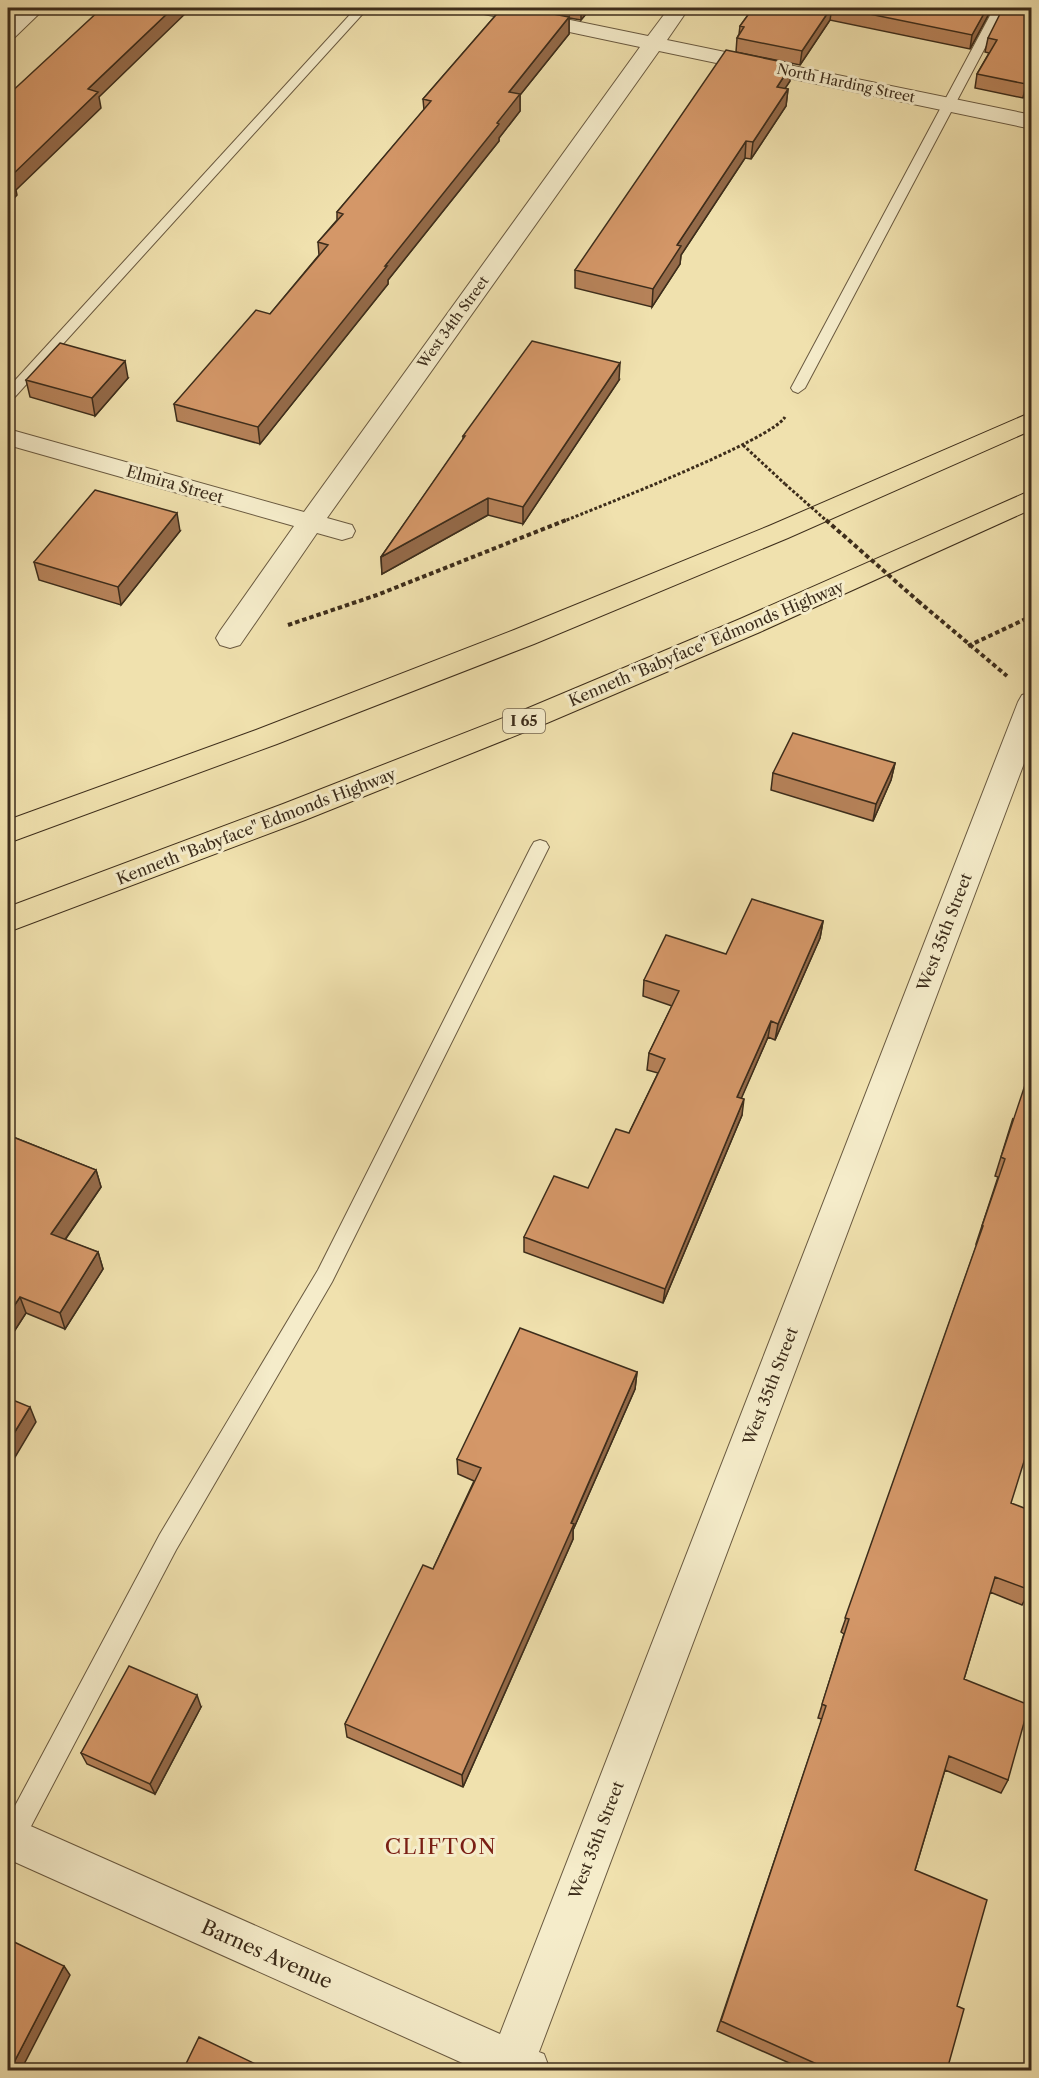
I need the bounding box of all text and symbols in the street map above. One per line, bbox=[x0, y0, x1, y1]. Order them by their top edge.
street label: North Harding Street bbox=[775, 60, 917, 106]
street label: West 34th Street bbox=[413, 272, 493, 372]
street label: Elmira Street bbox=[124, 461, 226, 507]
street label: Kenneth "Babyface" Edmonds Highway bbox=[565, 575, 848, 710]
road number: I 65 bbox=[503, 709, 545, 733]
street label: Kenneth "Babyface" Edmonds Highway bbox=[114, 763, 399, 889]
street label: West 35th Street bbox=[912, 870, 976, 995]
street label: West 35th Street bbox=[738, 1324, 802, 1449]
street label: West 35th Street bbox=[564, 1778, 628, 1903]
district label: CLIFTON bbox=[385, 1834, 497, 1859]
street label: Barnes Avenue bbox=[198, 1914, 336, 1994]

